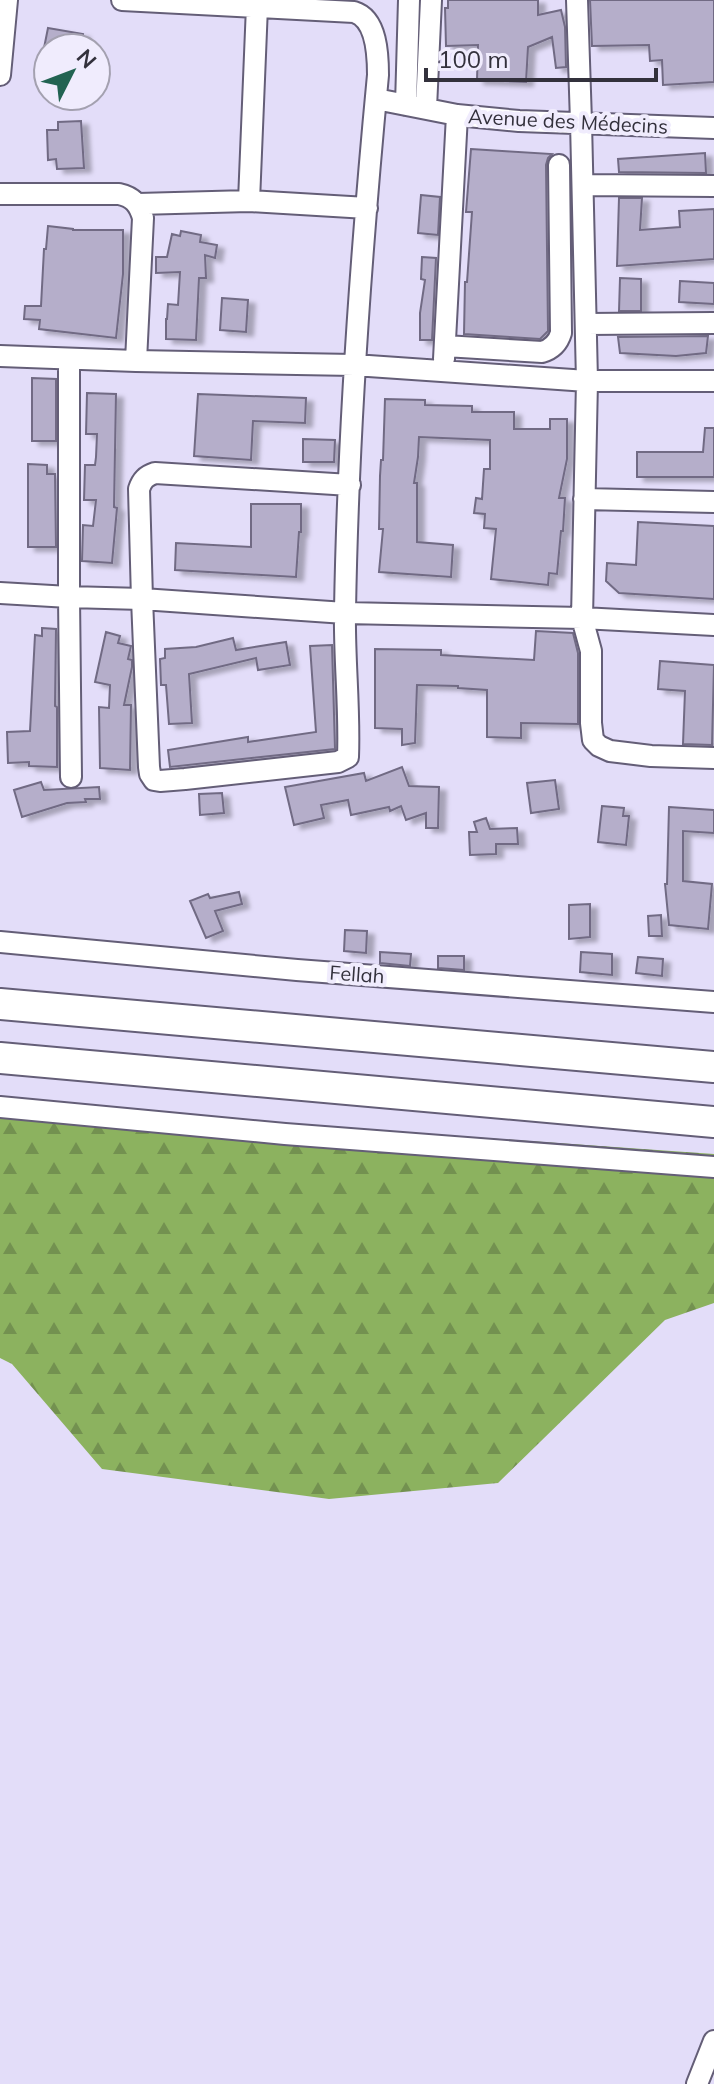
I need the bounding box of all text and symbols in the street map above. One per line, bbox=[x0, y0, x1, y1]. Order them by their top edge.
north arrow bbox=[32, 32, 112, 112]
scale bar bbox=[426, 32, 656, 82]
text: N bbox=[71, 43, 103, 74]
text: 100 m bbox=[438, 44, 509, 74]
street label: Avenue des Médecins bbox=[467, 103, 669, 139]
street label: Fellah bbox=[329, 960, 385, 988]

